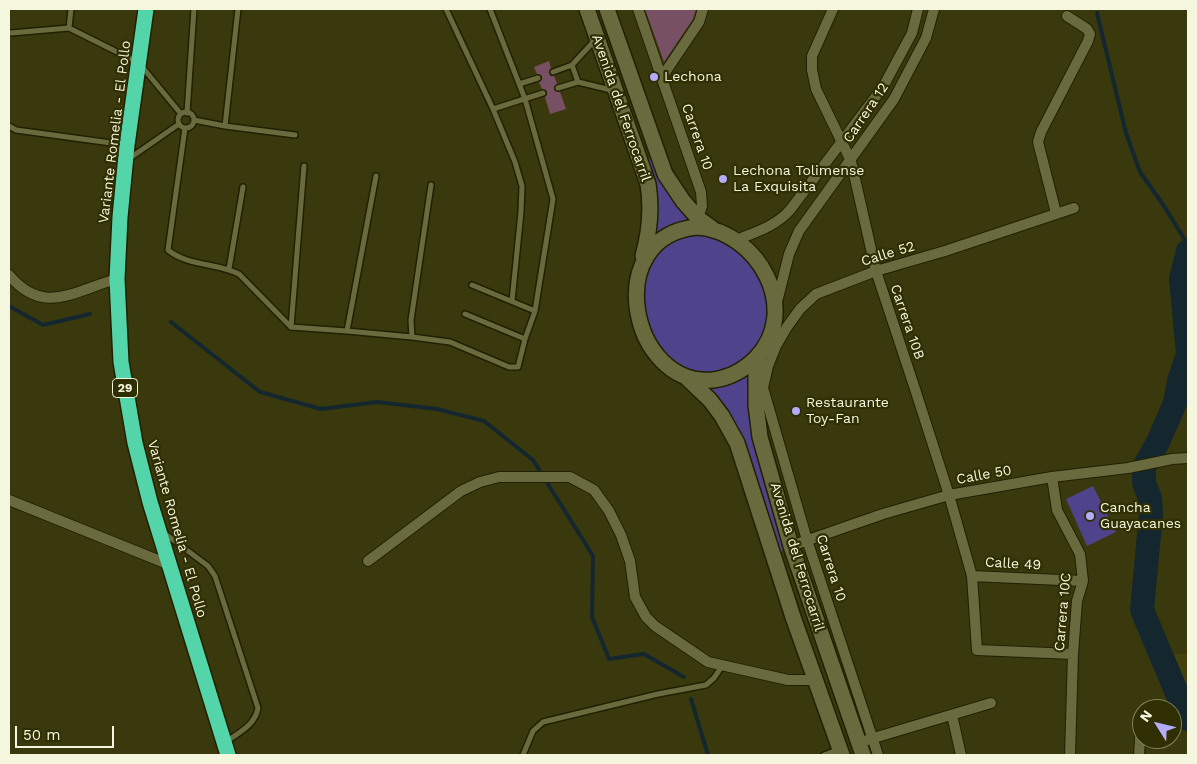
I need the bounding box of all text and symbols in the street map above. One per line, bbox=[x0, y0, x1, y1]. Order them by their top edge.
street label: Avenida del Ferrocarril bbox=[588, 32, 654, 184]
street label: Variante Romelia - El Pollo bbox=[95, 40, 135, 224]
place label: Lechona bbox=[664, 69, 722, 85]
marker: Lechona bbox=[648, 71, 660, 83]
street label: Carrera 12 bbox=[840, 80, 892, 146]
street label: Carrera 10 bbox=[678, 102, 716, 172]
place label: Lechona Tolimense La Exquisita bbox=[733, 163, 864, 196]
marker: Lechona Tolimense La Exquisita bbox=[717, 173, 729, 185]
street label: Calle 52 bbox=[859, 238, 917, 270]
street label: Carrera 10B bbox=[886, 282, 928, 362]
road number: 29 bbox=[112, 378, 138, 398]
place label: Restaurante Toy-Fan bbox=[806, 395, 889, 428]
marker: Restaurante Toy-Fan bbox=[790, 405, 802, 417]
street label: Variante Romelia - El Pollo bbox=[144, 438, 210, 620]
street label: Calle 50 bbox=[955, 462, 1013, 488]
street label: Avenida del Ferrocarril bbox=[766, 481, 828, 633]
place label: Cancha Guayacanes bbox=[1100, 500, 1181, 532]
marker: Cancha Guayacanes bbox=[1084, 510, 1096, 522]
street label: Carrera 10 bbox=[812, 533, 850, 603]
street label: Calle 49 bbox=[985, 554, 1041, 574]
street label: Carrera 10C bbox=[1051, 572, 1075, 652]
north arrow bbox=[1132, 699, 1182, 749]
text: N bbox=[1136, 707, 1155, 725]
scale bar bbox=[18, 716, 116, 748]
text: 50 m bbox=[23, 726, 60, 744]

